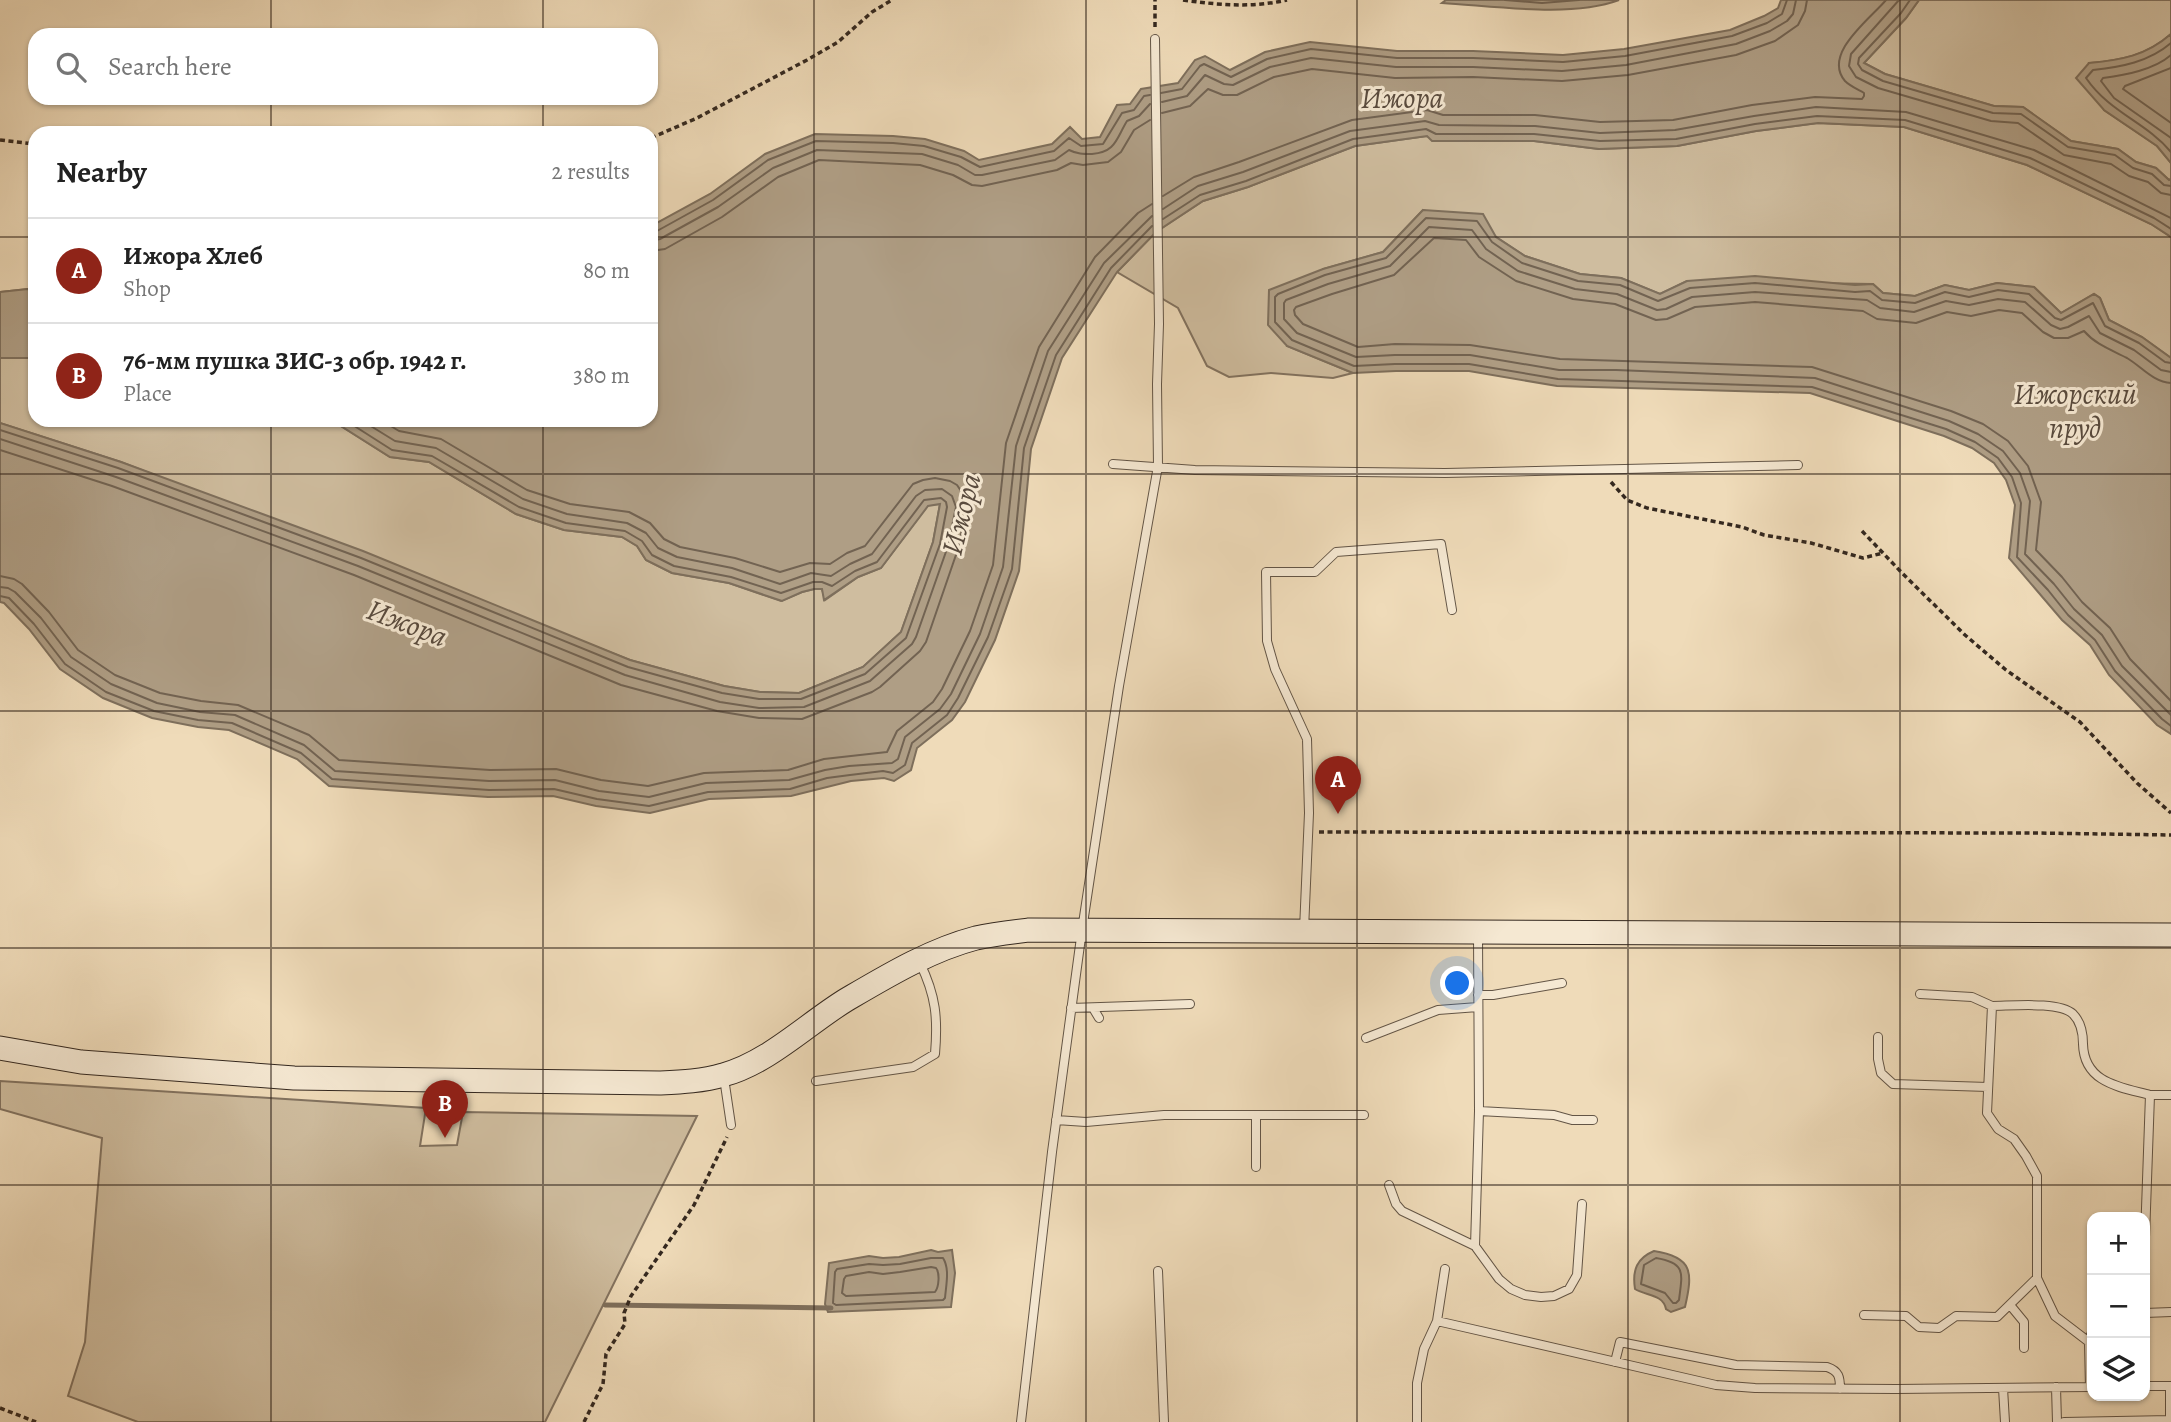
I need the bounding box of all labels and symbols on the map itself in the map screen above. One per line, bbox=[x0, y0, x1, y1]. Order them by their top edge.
water label: Ижора bbox=[1360, 78, 1444, 118]
water label: Ижорский пруд bbox=[2013, 374, 2137, 448]
water label: Ижора bbox=[932, 469, 990, 559]
water label: Ижора bbox=[361, 589, 453, 657]
pin: A bbox=[1315, 756, 1361, 814]
your location bbox=[1440, 966, 1474, 1000]
pin: B bbox=[422, 1080, 468, 1138]

